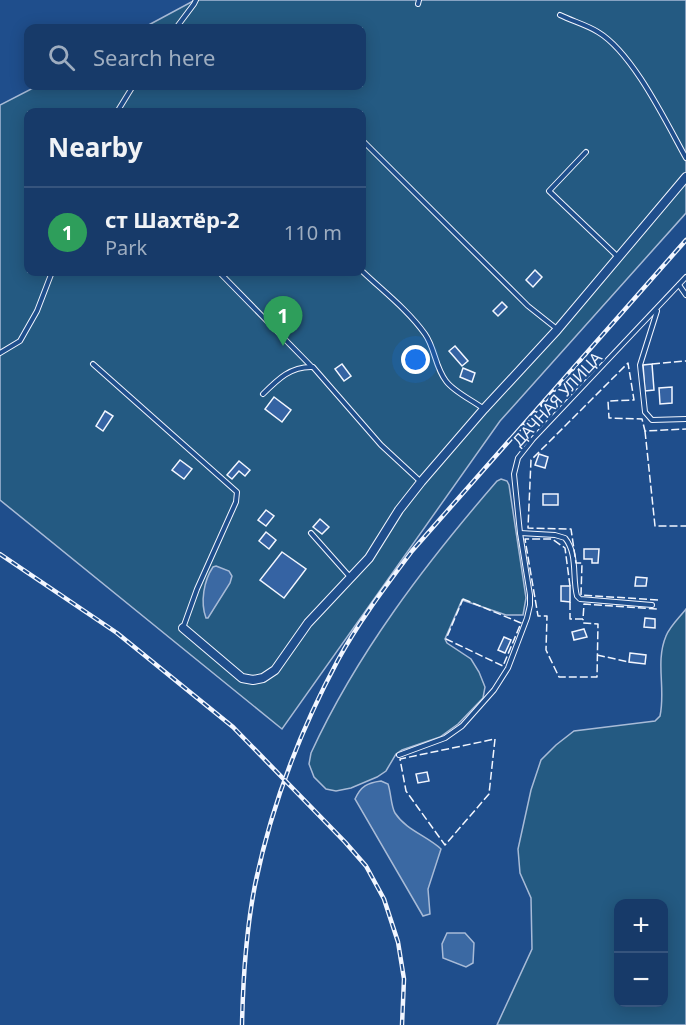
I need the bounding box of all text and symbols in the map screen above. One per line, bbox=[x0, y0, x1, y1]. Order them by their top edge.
search box bbox=[24, 24, 366, 90]
icon: search bbox=[45, 41, 78, 74]
text: Search here bbox=[93, 42, 215, 72]
text: Nearby bbox=[48, 129, 143, 165]
text: ст Шахтёр-2 bbox=[105, 204, 240, 234]
text: 1 bbox=[62, 219, 73, 246]
text: 110 m bbox=[284, 219, 342, 246]
text: Park bbox=[105, 234, 147, 261]
pin: 1 bbox=[264, 296, 302, 346]
your location bbox=[401, 345, 430, 374]
street label: ДАЧНАЯ УЛИЦА bbox=[507, 346, 607, 451]
map controls bbox=[614, 899, 668, 1007]
button: + bbox=[614, 899, 668, 953]
button: − bbox=[614, 953, 668, 1007]

